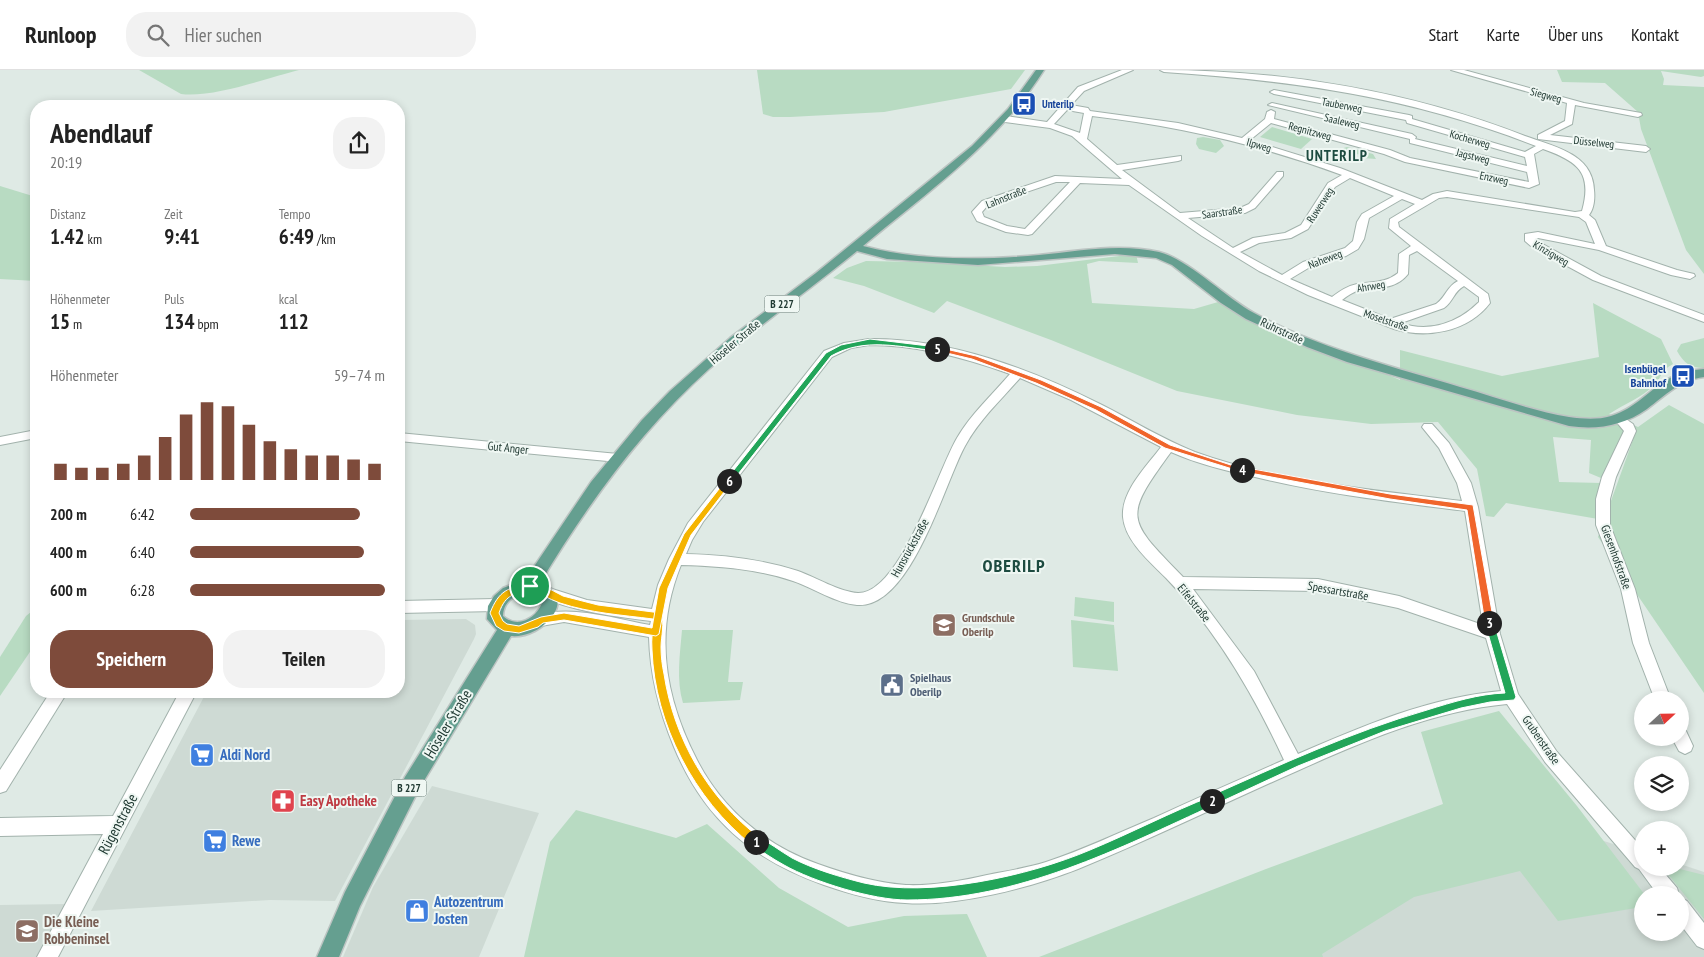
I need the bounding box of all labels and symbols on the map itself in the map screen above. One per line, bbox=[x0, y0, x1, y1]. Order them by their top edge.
street label: Siegweg bbox=[1529, 84, 1563, 106]
bus stop icon: Unterilp bbox=[1011, 91, 1037, 117]
street label: Tauberweg bbox=[1320, 94, 1364, 116]
place label: Unterilp bbox=[1042, 97, 1074, 111]
street label: Saaleweg bbox=[1323, 110, 1361, 132]
street label: Regnitzweg bbox=[1287, 119, 1333, 144]
street label: Kocherweg bbox=[1448, 127, 1492, 152]
street label: Düsselweg bbox=[1573, 133, 1615, 151]
street label: Ilpweg bbox=[1245, 135, 1273, 155]
street label: Jagstweg bbox=[1454, 145, 1491, 167]
district label: UNTERILP bbox=[1306, 146, 1368, 165]
street label: Enzweg bbox=[1478, 168, 1510, 188]
street label: Lahnstraße bbox=[984, 182, 1029, 211]
street label: Ruwerweg bbox=[1303, 184, 1337, 225]
street label: Saarstraße bbox=[1201, 202, 1244, 222]
street label: Kinzigweg bbox=[1530, 237, 1572, 269]
street label: Naheweg bbox=[1306, 246, 1344, 272]
street label: Ahrweg bbox=[1356, 277, 1386, 295]
road number: B 227 bbox=[764, 295, 800, 312]
street label: Moselstraße bbox=[1362, 306, 1411, 334]
street label: Ruhrstraße bbox=[1258, 314, 1306, 347]
street label: Höseler Straße bbox=[706, 316, 763, 367]
pin: 5 bbox=[924, 336, 950, 362]
place label: Isenbügel Bahnhof bbox=[1624, 361, 1667, 390]
bus stop icon: Isenbügel Bahnhof bbox=[1670, 363, 1696, 389]
street label: Gut Anger bbox=[487, 438, 530, 457]
pin: 4 bbox=[1230, 458, 1254, 482]
pin: 6 bbox=[716, 468, 742, 494]
street label: Hunsrückstraße bbox=[887, 516, 932, 580]
street label: Giesenhofstraße bbox=[1598, 523, 1635, 591]
district label: OBERILP bbox=[982, 554, 1046, 577]
pin bbox=[509, 565, 551, 607]
street label: Spessartstraße bbox=[1307, 578, 1370, 603]
street label: Eifelstraße bbox=[1174, 581, 1214, 625]
place label: Grundschule Oberilp bbox=[962, 610, 1015, 639]
pin: 3 bbox=[1476, 610, 1502, 636]
school or university icon: Grundschule Oberilp bbox=[931, 612, 957, 638]
place label: Spielhaus Oberilp bbox=[910, 670, 951, 699]
public building icon: Spielhaus Oberilp bbox=[879, 672, 905, 698]
street label: Höseler Straße bbox=[420, 686, 476, 762]
north arrow bbox=[1634, 691, 1689, 746]
street label: Grubenstraße bbox=[1519, 712, 1564, 767]
supermarket icon: Aldi Nord bbox=[189, 742, 215, 768]
place label: Aldi Nord bbox=[219, 745, 270, 764]
road number: B 227 bbox=[392, 780, 426, 796]
pharmacy icon: Easy Apotheke bbox=[270, 788, 296, 814]
pin: 2 bbox=[1200, 788, 1224, 814]
street label: Rügenstraße bbox=[94, 790, 141, 857]
place label: Easy Apotheke bbox=[300, 791, 377, 810]
supermarket icon: Rewe bbox=[202, 828, 228, 854]
pin: 1 bbox=[744, 830, 768, 854]
place label: Rewe bbox=[232, 831, 261, 850]
place label: Autozentrum Josten bbox=[433, 892, 503, 928]
shop icon: Autozentrum Josten bbox=[404, 898, 430, 924]
place label: Die Kleine Robbeninsel bbox=[44, 912, 110, 948]
school or university icon: Die Kleine Robbeninsel bbox=[14, 918, 40, 944]

